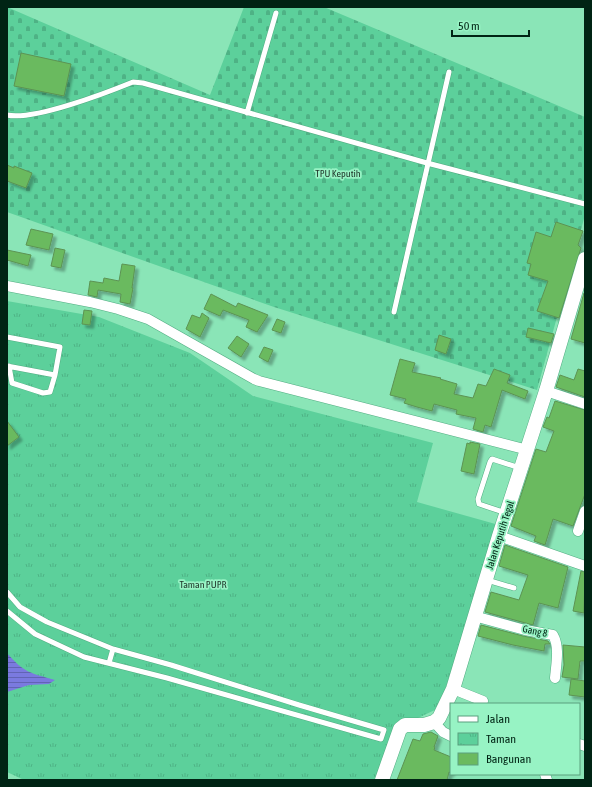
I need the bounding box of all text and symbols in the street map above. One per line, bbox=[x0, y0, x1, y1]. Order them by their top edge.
scale bar bbox=[452, 12, 529, 38]
text: 50 m bbox=[458, 19, 480, 33]
park label: TPU Keputih bbox=[315, 168, 361, 179]
street label: Jalan Keputih Tegal bbox=[484, 499, 516, 571]
park label: Taman PUPR bbox=[179, 579, 227, 590]
street label: Gang 8 bbox=[522, 623, 549, 639]
legend bbox=[450, 703, 580, 775]
text: Jalan bbox=[486, 712, 510, 726]
text: Taman bbox=[486, 732, 516, 746]
text: Bangunan bbox=[486, 752, 531, 766]

